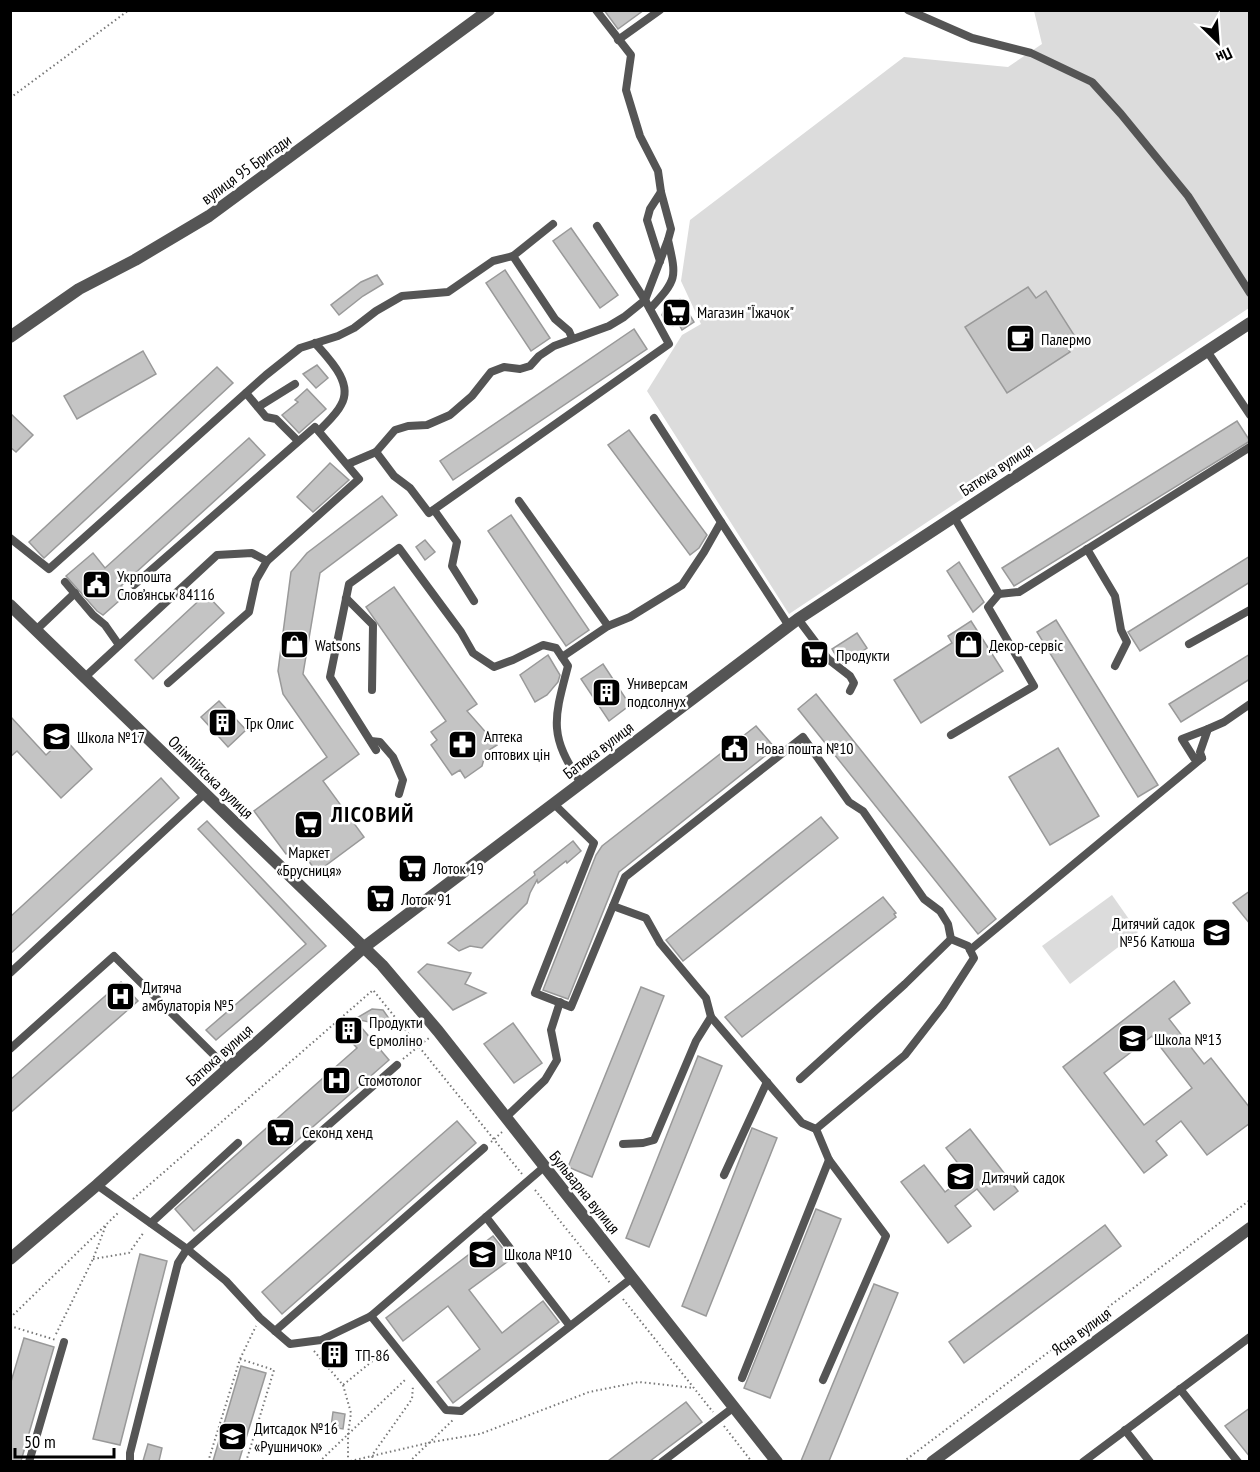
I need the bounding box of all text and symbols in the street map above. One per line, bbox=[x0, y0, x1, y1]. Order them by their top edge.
north arrow bbox=[1188, 12, 1248, 72]
text: Пн bbox=[1213, 43, 1236, 68]
street label: вулиця 95 Бригади bbox=[197, 130, 295, 208]
supermarket icon: Магазин "Їжачок" bbox=[660, 296, 692, 328]
place label: Магазин "Їжачок" bbox=[697, 302, 794, 322]
cafe icon: Палермо bbox=[1004, 323, 1036, 355]
place label: Палермо bbox=[1041, 329, 1091, 349]
street label: Батюка вулиця bbox=[956, 438, 1036, 500]
place label: Укрпошта Слов’янськ 84116 bbox=[117, 566, 215, 604]
public building icon: Укрпошта Слов’янськ 84116 bbox=[80, 569, 112, 601]
shop icon: Watsons bbox=[278, 629, 310, 661]
shop icon: Декор-сервіс bbox=[952, 629, 984, 661]
place label: Watsons bbox=[315, 635, 361, 655]
place label: Декор-сервіс bbox=[989, 635, 1064, 655]
supermarket icon: Продукти bbox=[799, 639, 831, 671]
place label: Продукти bbox=[836, 645, 890, 665]
place label: Универсам подсолнух bbox=[627, 673, 688, 711]
building icon: Универсам подсолнух bbox=[590, 676, 622, 708]
building icon: Трк Олис bbox=[207, 707, 239, 739]
place label: Трк Олис bbox=[244, 713, 294, 733]
street label: Батюка вулиця bbox=[559, 717, 637, 783]
school or university icon: Школа №17 bbox=[40, 721, 72, 753]
place label: Аптека оптових цін bbox=[484, 726, 550, 764]
place label: Школа №17 bbox=[77, 727, 145, 747]
pharmacy icon: Аптека оптових цін bbox=[447, 729, 479, 761]
street label: Олімпійська вулиця bbox=[164, 731, 258, 823]
public building icon: Нова пошта №10 bbox=[719, 732, 751, 764]
place label: Нова пошта №10 bbox=[756, 738, 854, 758]
district label: ЛІСОВИЙ bbox=[330, 800, 415, 828]
supermarket icon: Маркет «Брусниця» bbox=[293, 808, 325, 840]
place label: Маркет «Брусниця» bbox=[276, 842, 342, 880]
supermarket icon: Лоток 19 bbox=[396, 852, 428, 884]
place label: Лоток 19 bbox=[432, 858, 484, 878]
supermarket icon: Лоток 91 bbox=[364, 883, 396, 915]
place label: Лоток 91 bbox=[400, 889, 452, 909]
place label: Дитячий садок №56 Катюша bbox=[1112, 913, 1196, 951]
school or university icon: Дитячий садок №56 Катюша bbox=[1200, 916, 1232, 948]
place label: Дитяча амбулаторія №5 bbox=[142, 977, 234, 1015]
hospital icon: Дитяча амбулаторія №5 bbox=[105, 980, 137, 1012]
place label: Продукти Єрмоліно bbox=[369, 1012, 423, 1050]
building icon: Продукти Єрмоліно bbox=[332, 1015, 364, 1047]
street label: Батюка вулиця bbox=[181, 1020, 257, 1090]
school or university icon: Школа №13 bbox=[1117, 1023, 1149, 1055]
place label: Школа №13 bbox=[1154, 1029, 1222, 1049]
hospital icon: Стомотолог bbox=[321, 1064, 353, 1096]
place label: Стомотолог bbox=[358, 1070, 422, 1090]
supermarket icon: Секонд хенд bbox=[265, 1116, 297, 1148]
place label: Секонд хенд bbox=[302, 1122, 373, 1142]
street label: Бульварна вулиця bbox=[545, 1146, 625, 1238]
school or university icon: Дитячий садок bbox=[945, 1161, 977, 1193]
place label: Дитячий садок bbox=[982, 1167, 1066, 1187]
school or university icon: Школа №10 bbox=[467, 1238, 499, 1270]
place label: Школа №10 bbox=[504, 1244, 572, 1264]
street label: Ясна вулиця bbox=[1047, 1303, 1115, 1359]
building icon: ТП-86 bbox=[318, 1339, 350, 1371]
place label: ТП-86 bbox=[355, 1345, 390, 1365]
place label: Дитсадок №16 «Рушничок» bbox=[254, 1418, 338, 1456]
scale bar bbox=[15, 1421, 114, 1459]
school or university icon: Дитсадок №16 «Рушничок» bbox=[217, 1421, 249, 1453]
text: 50 m bbox=[24, 1430, 56, 1453]

